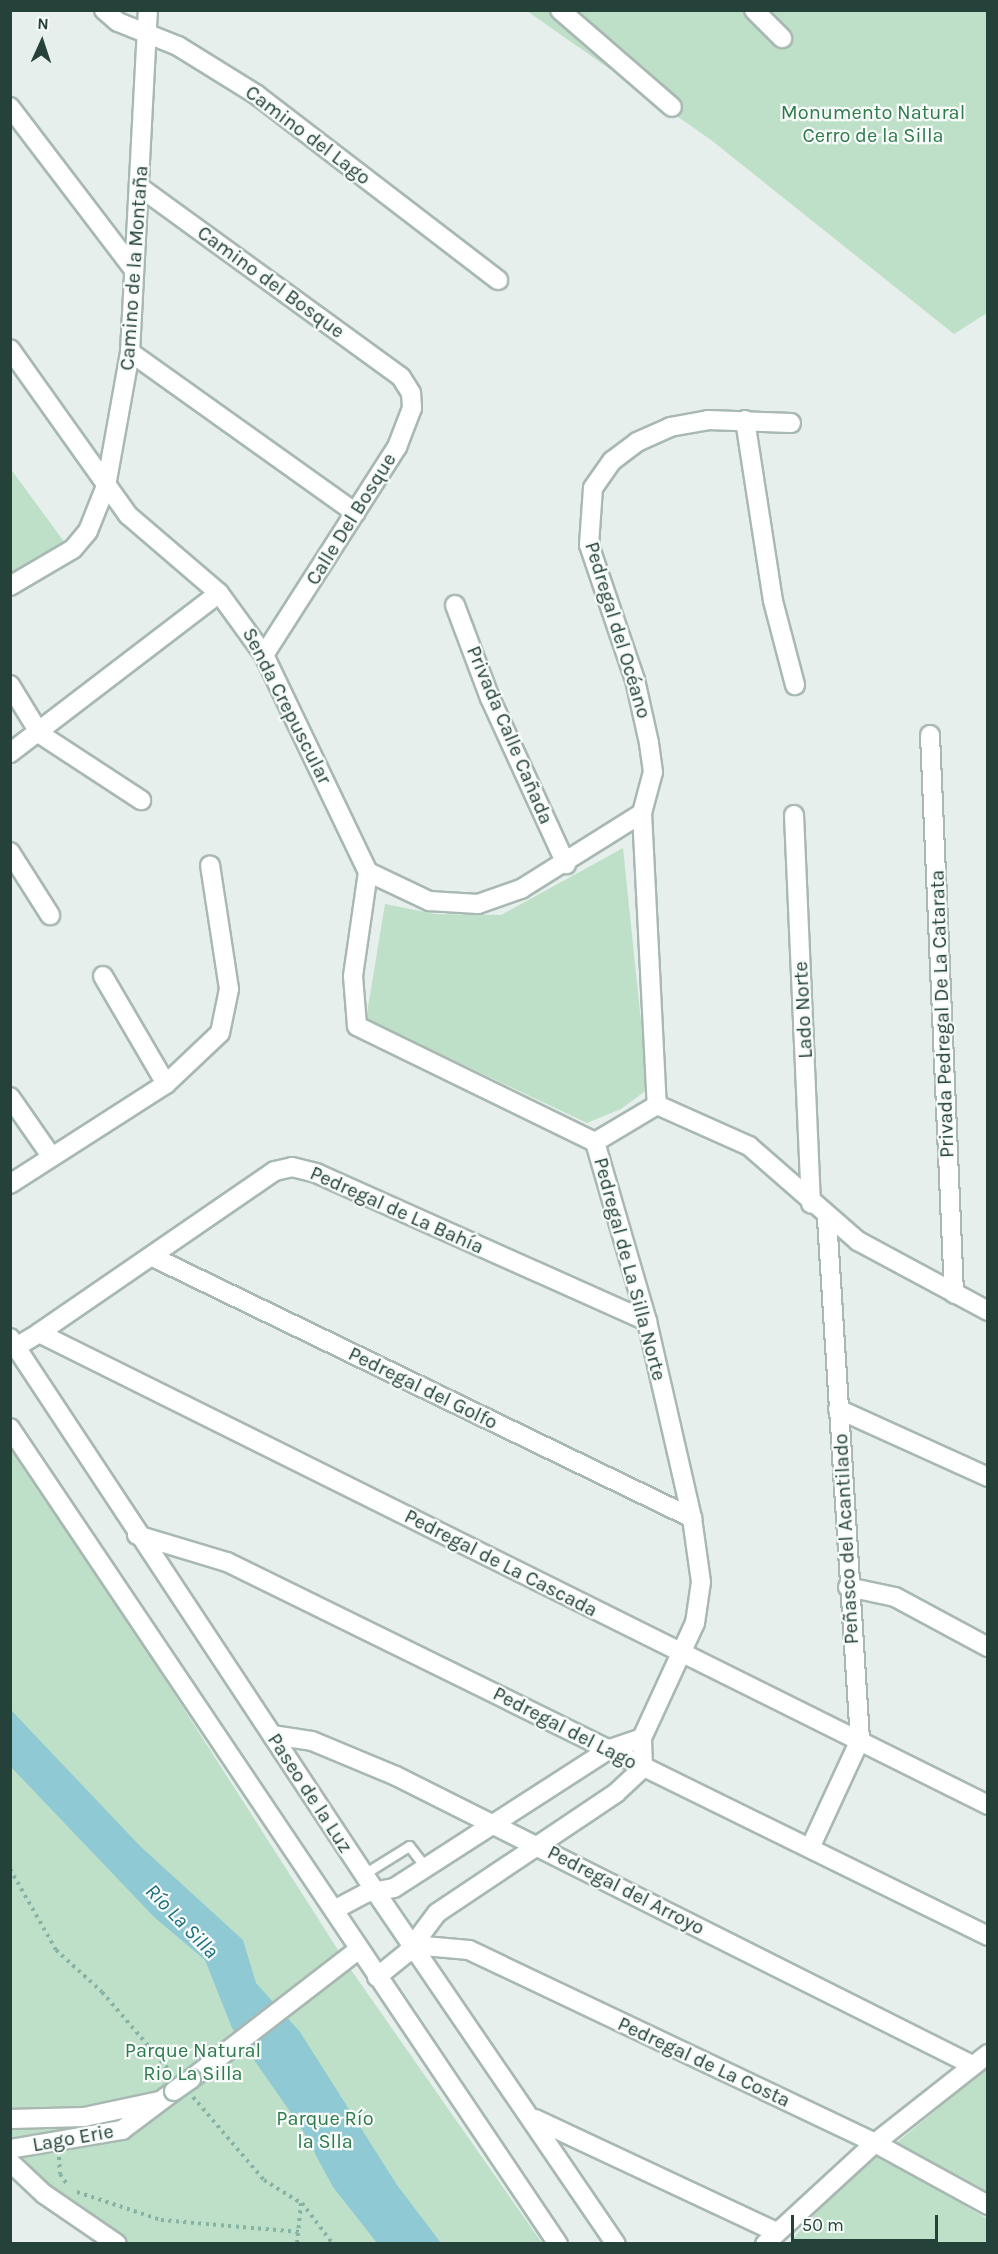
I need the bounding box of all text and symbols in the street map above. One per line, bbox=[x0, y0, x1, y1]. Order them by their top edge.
north arrow bbox=[12, 12, 72, 72]
text: N bbox=[37, 14, 49, 33]
street label: Camino del Lago bbox=[241, 80, 375, 190]
park label: Monumento Natural Cerro de la Silla bbox=[781, 101, 965, 148]
street label: Camino de la Montaña bbox=[115, 165, 153, 371]
street label: Camino del Bosque bbox=[193, 221, 349, 343]
street label: Calle Del Bosque bbox=[301, 449, 401, 589]
street label: Pedregal del Océano bbox=[580, 539, 656, 721]
street label: Senda Crepuscular bbox=[237, 624, 337, 788]
street label: Privada Calle Cañada bbox=[462, 642, 558, 828]
street label: Privada Pedregal De La Catarata bbox=[925, 870, 959, 1158]
street label: Lado Norte bbox=[788, 961, 818, 1059]
street label: Pedregal de La Silla Norte bbox=[589, 1155, 671, 1383]
street label: Pedregal de La Bahía bbox=[306, 1161, 488, 1259]
street label: Pedregal del Golfo bbox=[344, 1341, 502, 1435]
street label: Peñasco del Acantilado bbox=[828, 1433, 864, 1645]
street label: Pedregal de La Cascada bbox=[401, 1504, 601, 1622]
street label: Pedregal del Lago bbox=[489, 1681, 641, 1775]
street label: Paseo de la Luz bbox=[262, 1729, 358, 1857]
street label: Pedregal del Arroyo bbox=[544, 1840, 708, 1940]
water label: Río La Silla bbox=[140, 1878, 224, 1964]
street label: Pedregal de La Costa bbox=[614, 2011, 794, 2113]
park label: Parque Natural Rio La Silla bbox=[125, 2038, 261, 2085]
park label: Parque Río la Slla bbox=[276, 2106, 374, 2153]
street label: Lago Erie bbox=[31, 2119, 115, 2157]
scale bar bbox=[794, 2203, 941, 2241]
text: 50 m bbox=[802, 2214, 844, 2236]

